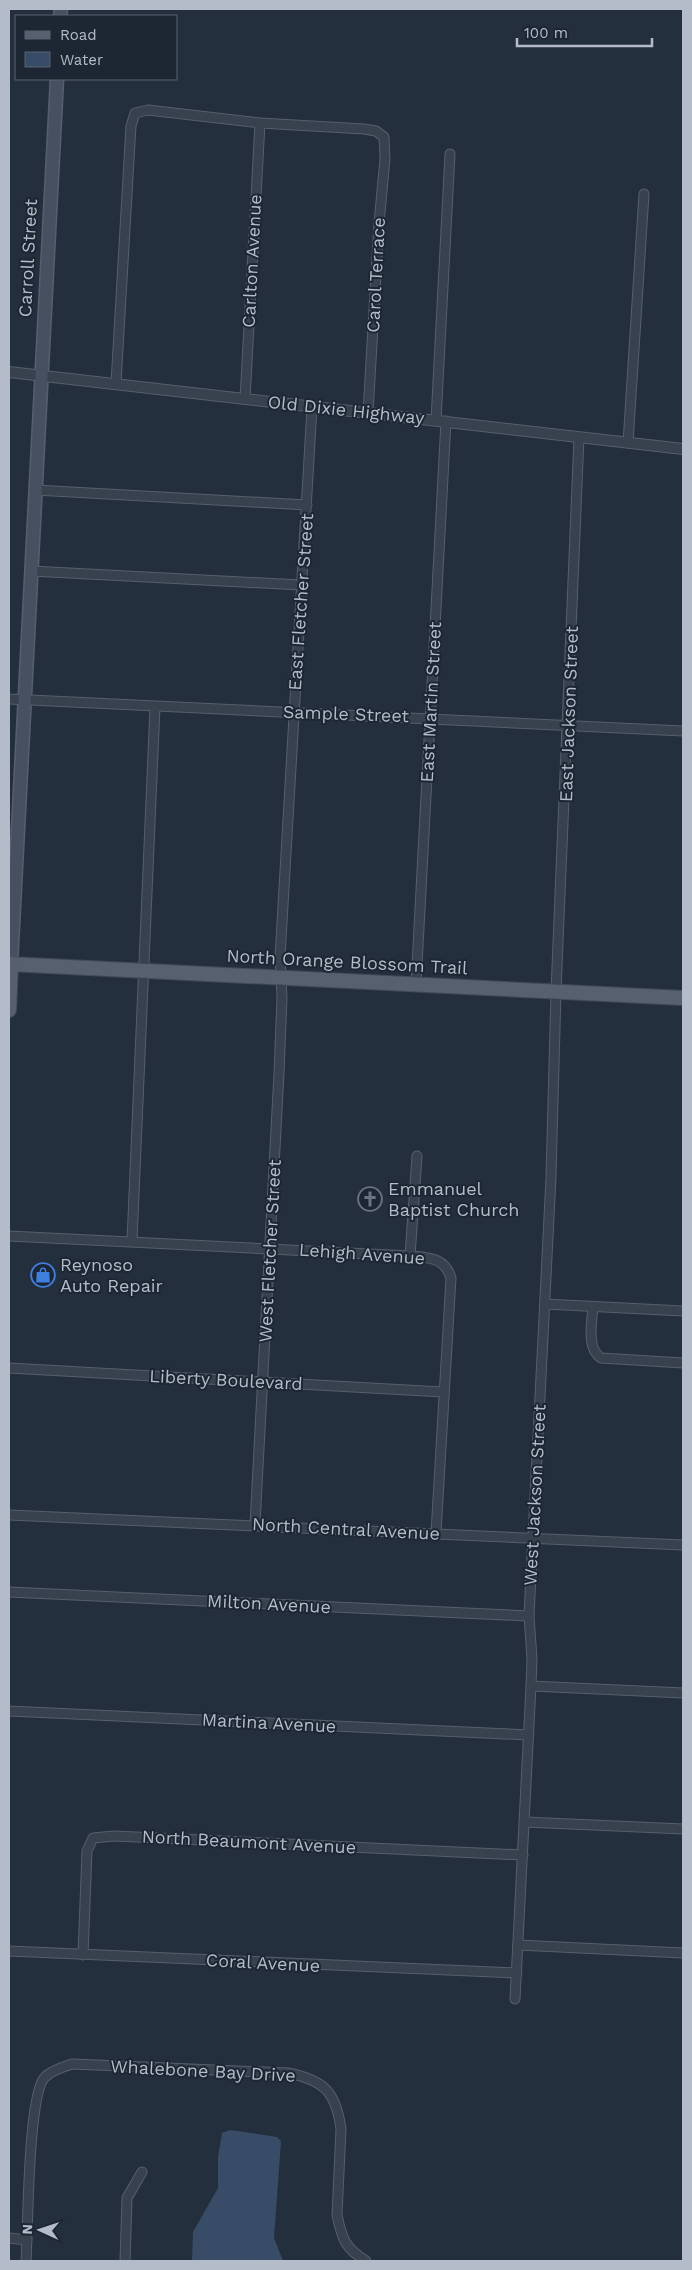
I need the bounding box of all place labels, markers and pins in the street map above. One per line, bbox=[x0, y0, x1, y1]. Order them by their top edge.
place label: Emmanuel Baptist Church bbox=[388, 1178, 519, 1220]
church icon: Emmanuel Baptist Church bbox=[357, 1186, 383, 1212]
place label: Reynoso Auto Repair bbox=[60, 1254, 163, 1296]
shop icon: Reynoso Auto Repair bbox=[30, 1262, 56, 1288]

